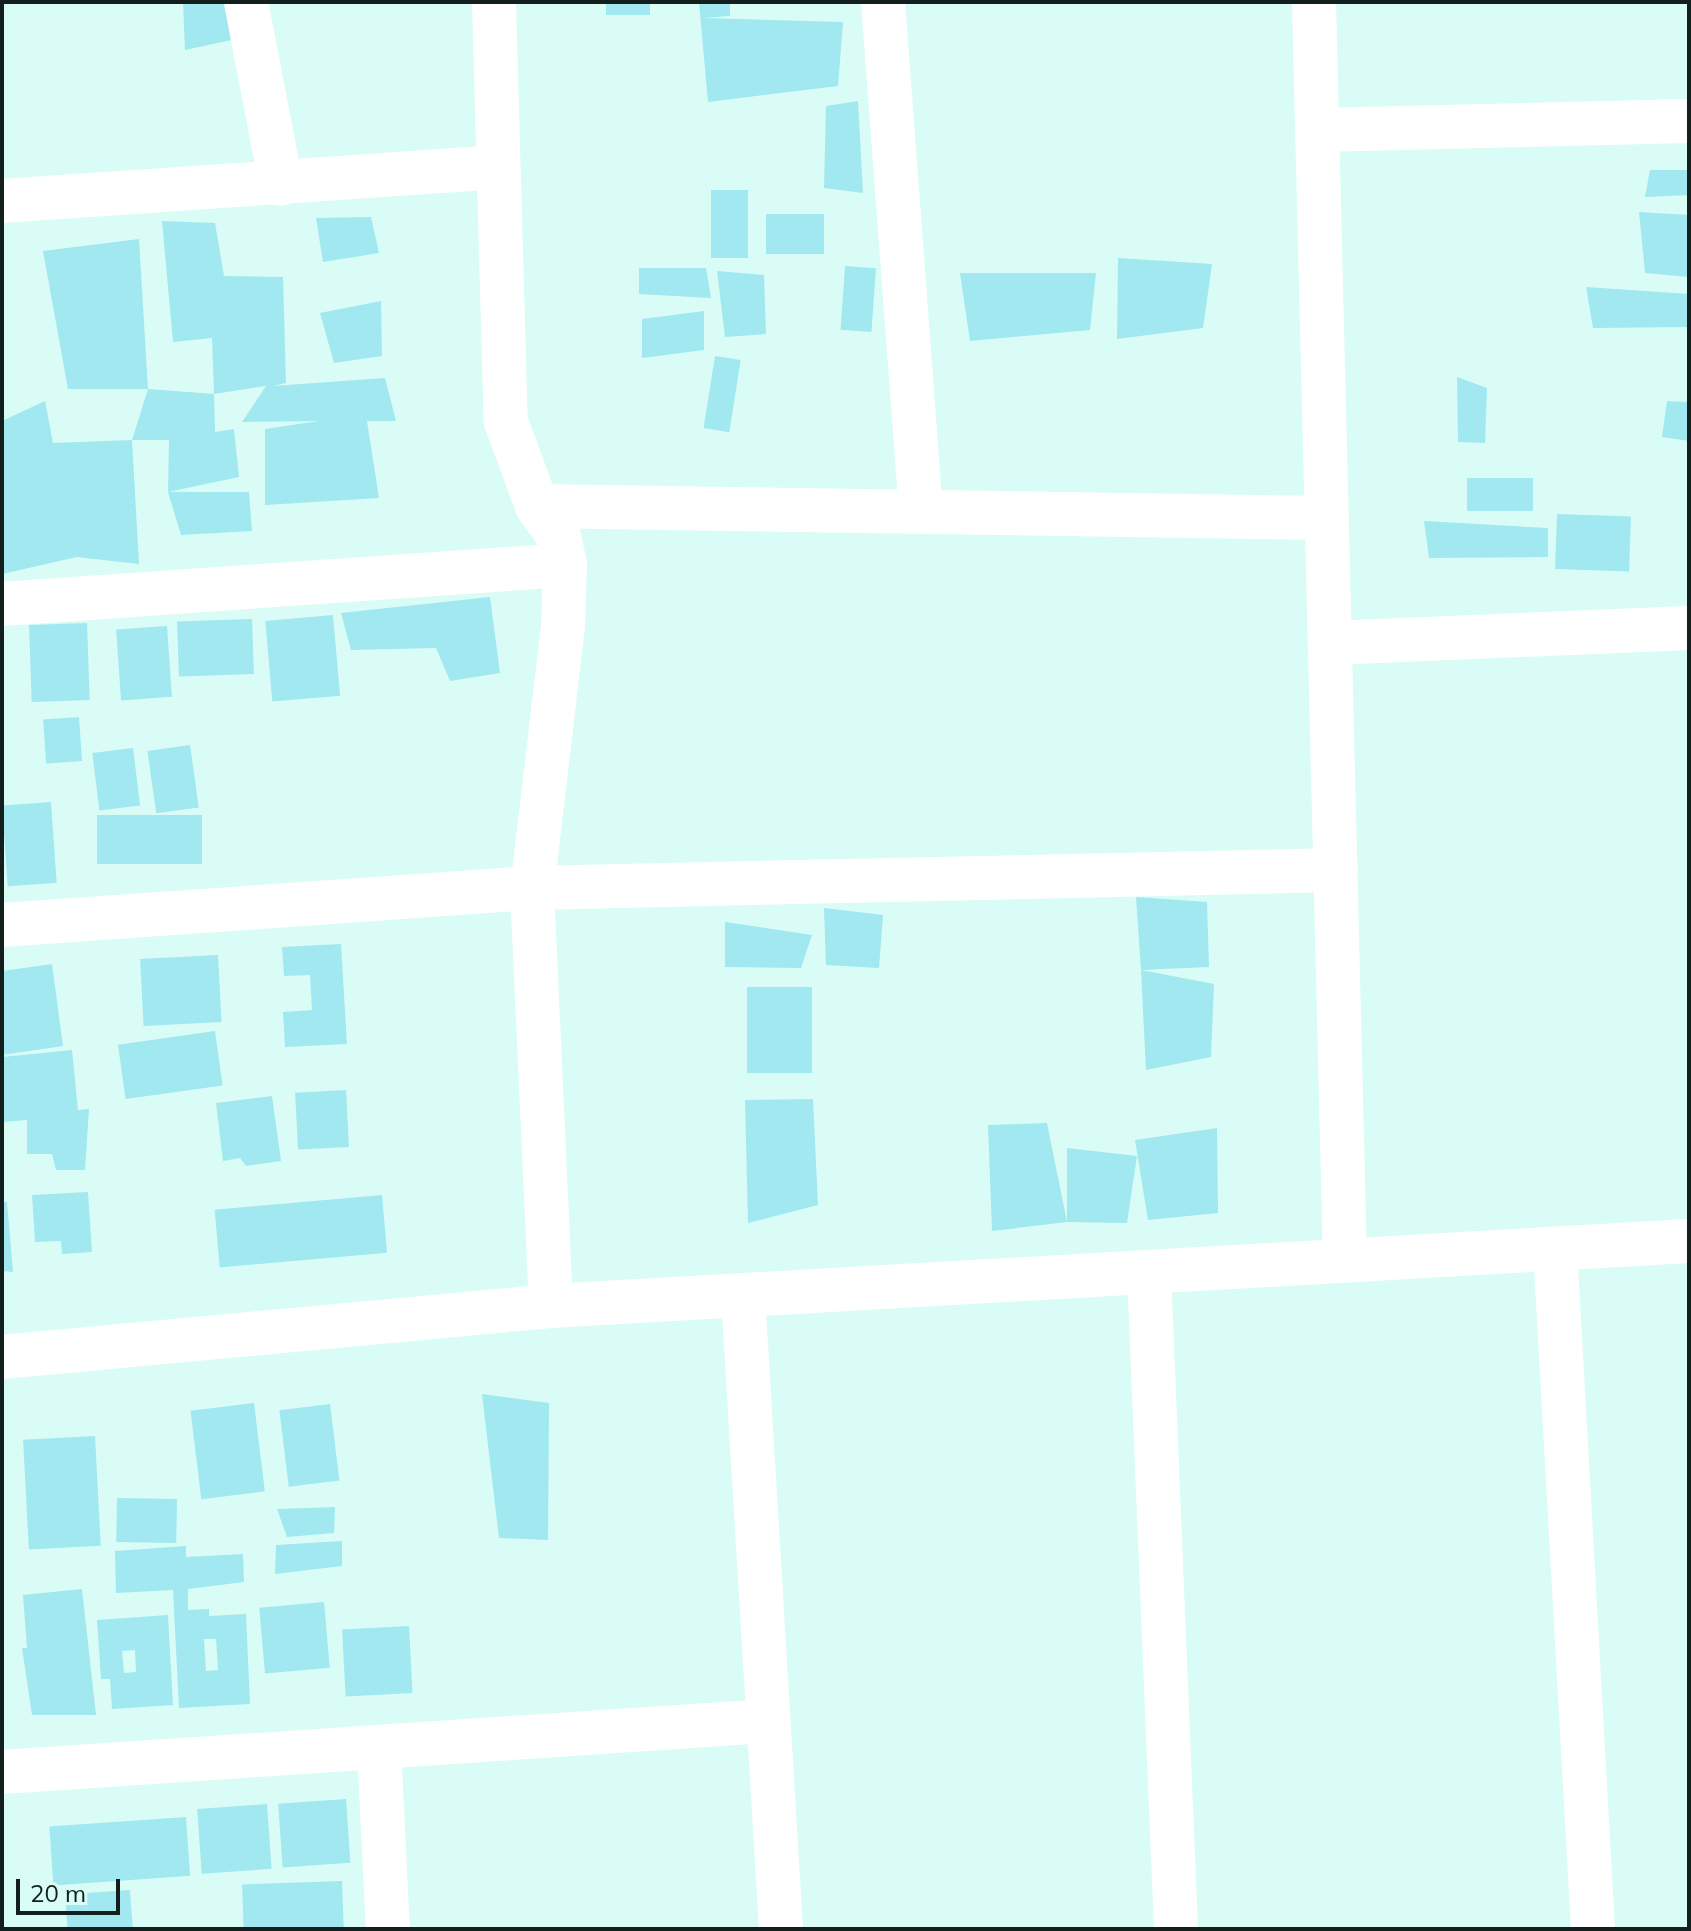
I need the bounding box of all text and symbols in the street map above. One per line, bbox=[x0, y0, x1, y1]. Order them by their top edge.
scale bar bbox=[20, 1863, 124, 1913]
text: 20 m bbox=[30, 1878, 86, 1908]

